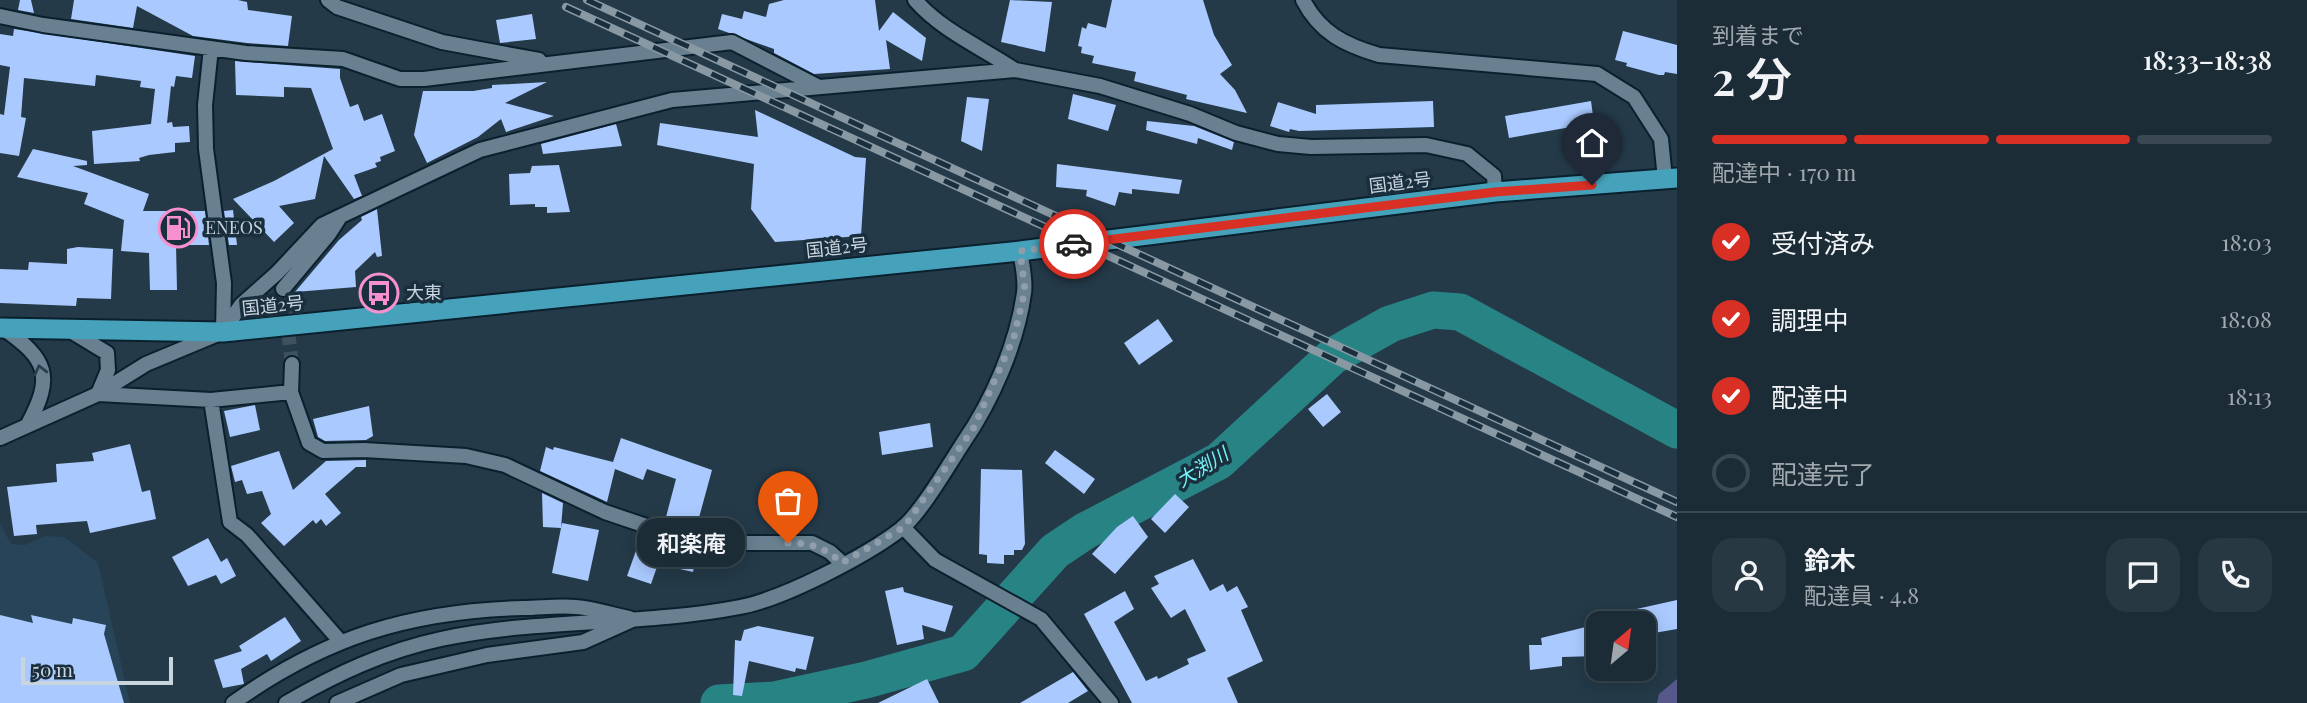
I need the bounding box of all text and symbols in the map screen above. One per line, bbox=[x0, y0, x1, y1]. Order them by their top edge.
text: 到着まで bbox=[1712, 19, 1804, 50]
text: 18:33–18:38 bbox=[2143, 42, 2272, 77]
text: 2 分 bbox=[1712, 46, 1792, 108]
pin bbox=[1562, 113, 1622, 185]
icon: home bbox=[1573, 124, 1611, 162]
text: 配達中 · 170 m bbox=[1712, 156, 1856, 187]
street label: 国道2号 bbox=[1367, 166, 1432, 198]
fuel station icon: ENEOS bbox=[157, 207, 199, 249]
courier bbox=[1039, 209, 1109, 279]
place label: ENEOS bbox=[205, 215, 263, 239]
icon: check bbox=[1712, 223, 1750, 261]
icon: car bbox=[1055, 225, 1093, 263]
text: 受付済み bbox=[1771, 225, 1875, 260]
text: 18:03 bbox=[2221, 226, 2272, 257]
street label: 国道2号 bbox=[805, 232, 869, 262]
bus stop icon: 大東 bbox=[358, 272, 400, 314]
place label: 大東 bbox=[406, 280, 442, 304]
street label: 国道2号 bbox=[241, 290, 305, 320]
icon: check bbox=[1712, 300, 1750, 338]
text: 調理中 bbox=[1771, 302, 1849, 337]
text: 18:08 bbox=[2220, 303, 2272, 334]
one-way arrow bbox=[34, 365, 48, 377]
icon: check bbox=[1712, 377, 1750, 415]
text: 配達中 bbox=[1771, 379, 1849, 414]
text: 18:13 bbox=[2227, 380, 2272, 411]
water label: 大渕川 bbox=[1170, 439, 1234, 492]
text: 配達完了 bbox=[1771, 456, 1875, 491]
pin bbox=[758, 471, 818, 543]
icon: bag bbox=[769, 482, 807, 520]
callout: 和楽庵 bbox=[638, 518, 746, 568]
text: 和楽庵 bbox=[657, 527, 726, 558]
button: person bbox=[1712, 538, 1786, 612]
button: chat bbox=[2106, 538, 2180, 612]
button: phone bbox=[2198, 538, 2272, 612]
text: 鈴木 bbox=[1804, 542, 1856, 577]
text: 配達員 · 4.8 bbox=[1804, 579, 1919, 610]
north arrow bbox=[1586, 611, 1656, 681]
map controls bbox=[1586, 611, 1656, 681]
scale bar bbox=[21, 654, 173, 686]
text: 50 m bbox=[32, 656, 73, 682]

